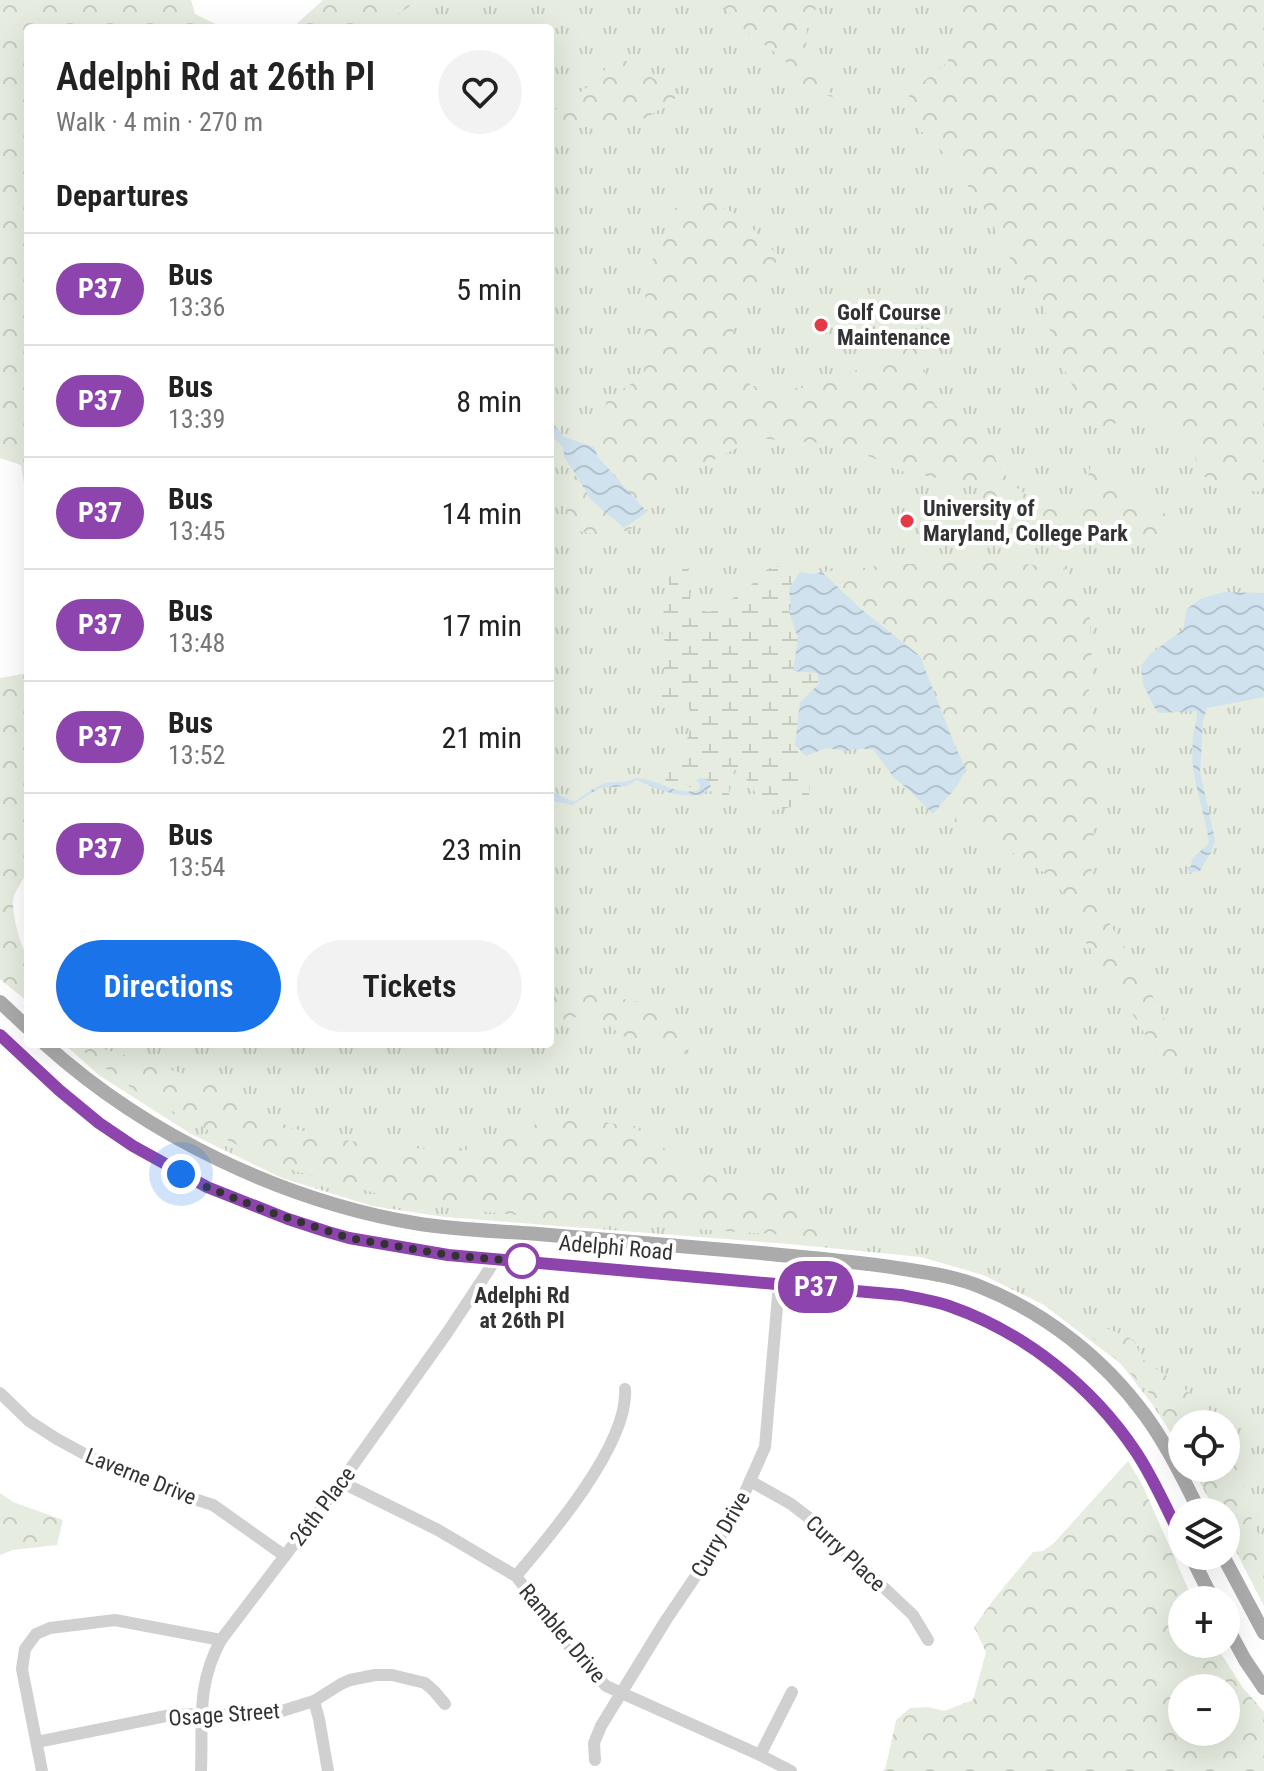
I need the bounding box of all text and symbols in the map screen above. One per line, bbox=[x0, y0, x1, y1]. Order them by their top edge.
button: heart bbox=[438, 50, 522, 134]
text: Adelphi Rd at 26th Pl bbox=[56, 55, 375, 99]
text: Walk · 4 min · 270 m bbox=[56, 107, 263, 137]
text: Departures bbox=[56, 178, 189, 213]
text: Bus bbox=[168, 257, 213, 292]
text: P37 bbox=[78, 272, 122, 305]
text: 5 min bbox=[456, 272, 522, 307]
text: 13:36 bbox=[168, 292, 225, 322]
place label: Golf Course Maintenance bbox=[837, 300, 950, 350]
marker: Golf Course Maintenance bbox=[812, 316, 830, 334]
text: Bus bbox=[168, 369, 213, 404]
text: P37 bbox=[78, 384, 122, 417]
text: 8 min bbox=[456, 384, 522, 419]
text: 13:39 bbox=[168, 404, 225, 434]
text: Bus bbox=[168, 481, 213, 516]
text: P37 bbox=[78, 496, 122, 529]
text: 14 min bbox=[441, 496, 522, 531]
place label: University of Maryland, College Park bbox=[923, 496, 1128, 546]
marker: University of Maryland, College Park bbox=[898, 512, 916, 530]
text: 13:45 bbox=[168, 516, 225, 546]
text: Bus bbox=[168, 593, 213, 628]
text: P37 bbox=[78, 608, 122, 641]
text: 17 min bbox=[441, 608, 522, 643]
text: 13:48 bbox=[168, 628, 225, 658]
text: Bus bbox=[168, 705, 213, 740]
text: P37 bbox=[78, 720, 122, 753]
text: 21 min bbox=[441, 720, 522, 755]
text: 13:52 bbox=[168, 740, 225, 770]
text: Bus bbox=[168, 817, 213, 852]
text: P37 bbox=[78, 832, 122, 865]
text: 23 min bbox=[441, 832, 522, 867]
text: 13:54 bbox=[168, 852, 225, 882]
button: Directions bbox=[56, 940, 281, 1032]
button: Tickets bbox=[297, 940, 522, 1032]
your location bbox=[161, 1154, 201, 1194]
street label: Adelphi Road bbox=[558, 1230, 674, 1265]
marker: Adelphi Rd at 26th Pl bbox=[505, 1244, 539, 1278]
line badge: P37 bbox=[770, 1261, 862, 1313]
text: P37 bbox=[794, 1270, 838, 1303]
place label: Adelphi Rd at 26th Pl bbox=[474, 1283, 570, 1333]
map controls bbox=[1168, 1410, 1240, 1746]
button: locate bbox=[1168, 1410, 1240, 1482]
street label: Laverne Drive bbox=[82, 1443, 200, 1510]
street label: 26th Place bbox=[285, 1462, 360, 1551]
street label: Curry Drive bbox=[686, 1487, 755, 1582]
button: layers bbox=[1168, 1498, 1240, 1570]
street label: Curry Place bbox=[801, 1510, 890, 1596]
street label: Rambler Drive bbox=[514, 1579, 611, 1688]
button: + bbox=[1168, 1586, 1240, 1658]
button: − bbox=[1168, 1674, 1240, 1746]
street label: Osage Street bbox=[168, 1698, 281, 1731]

